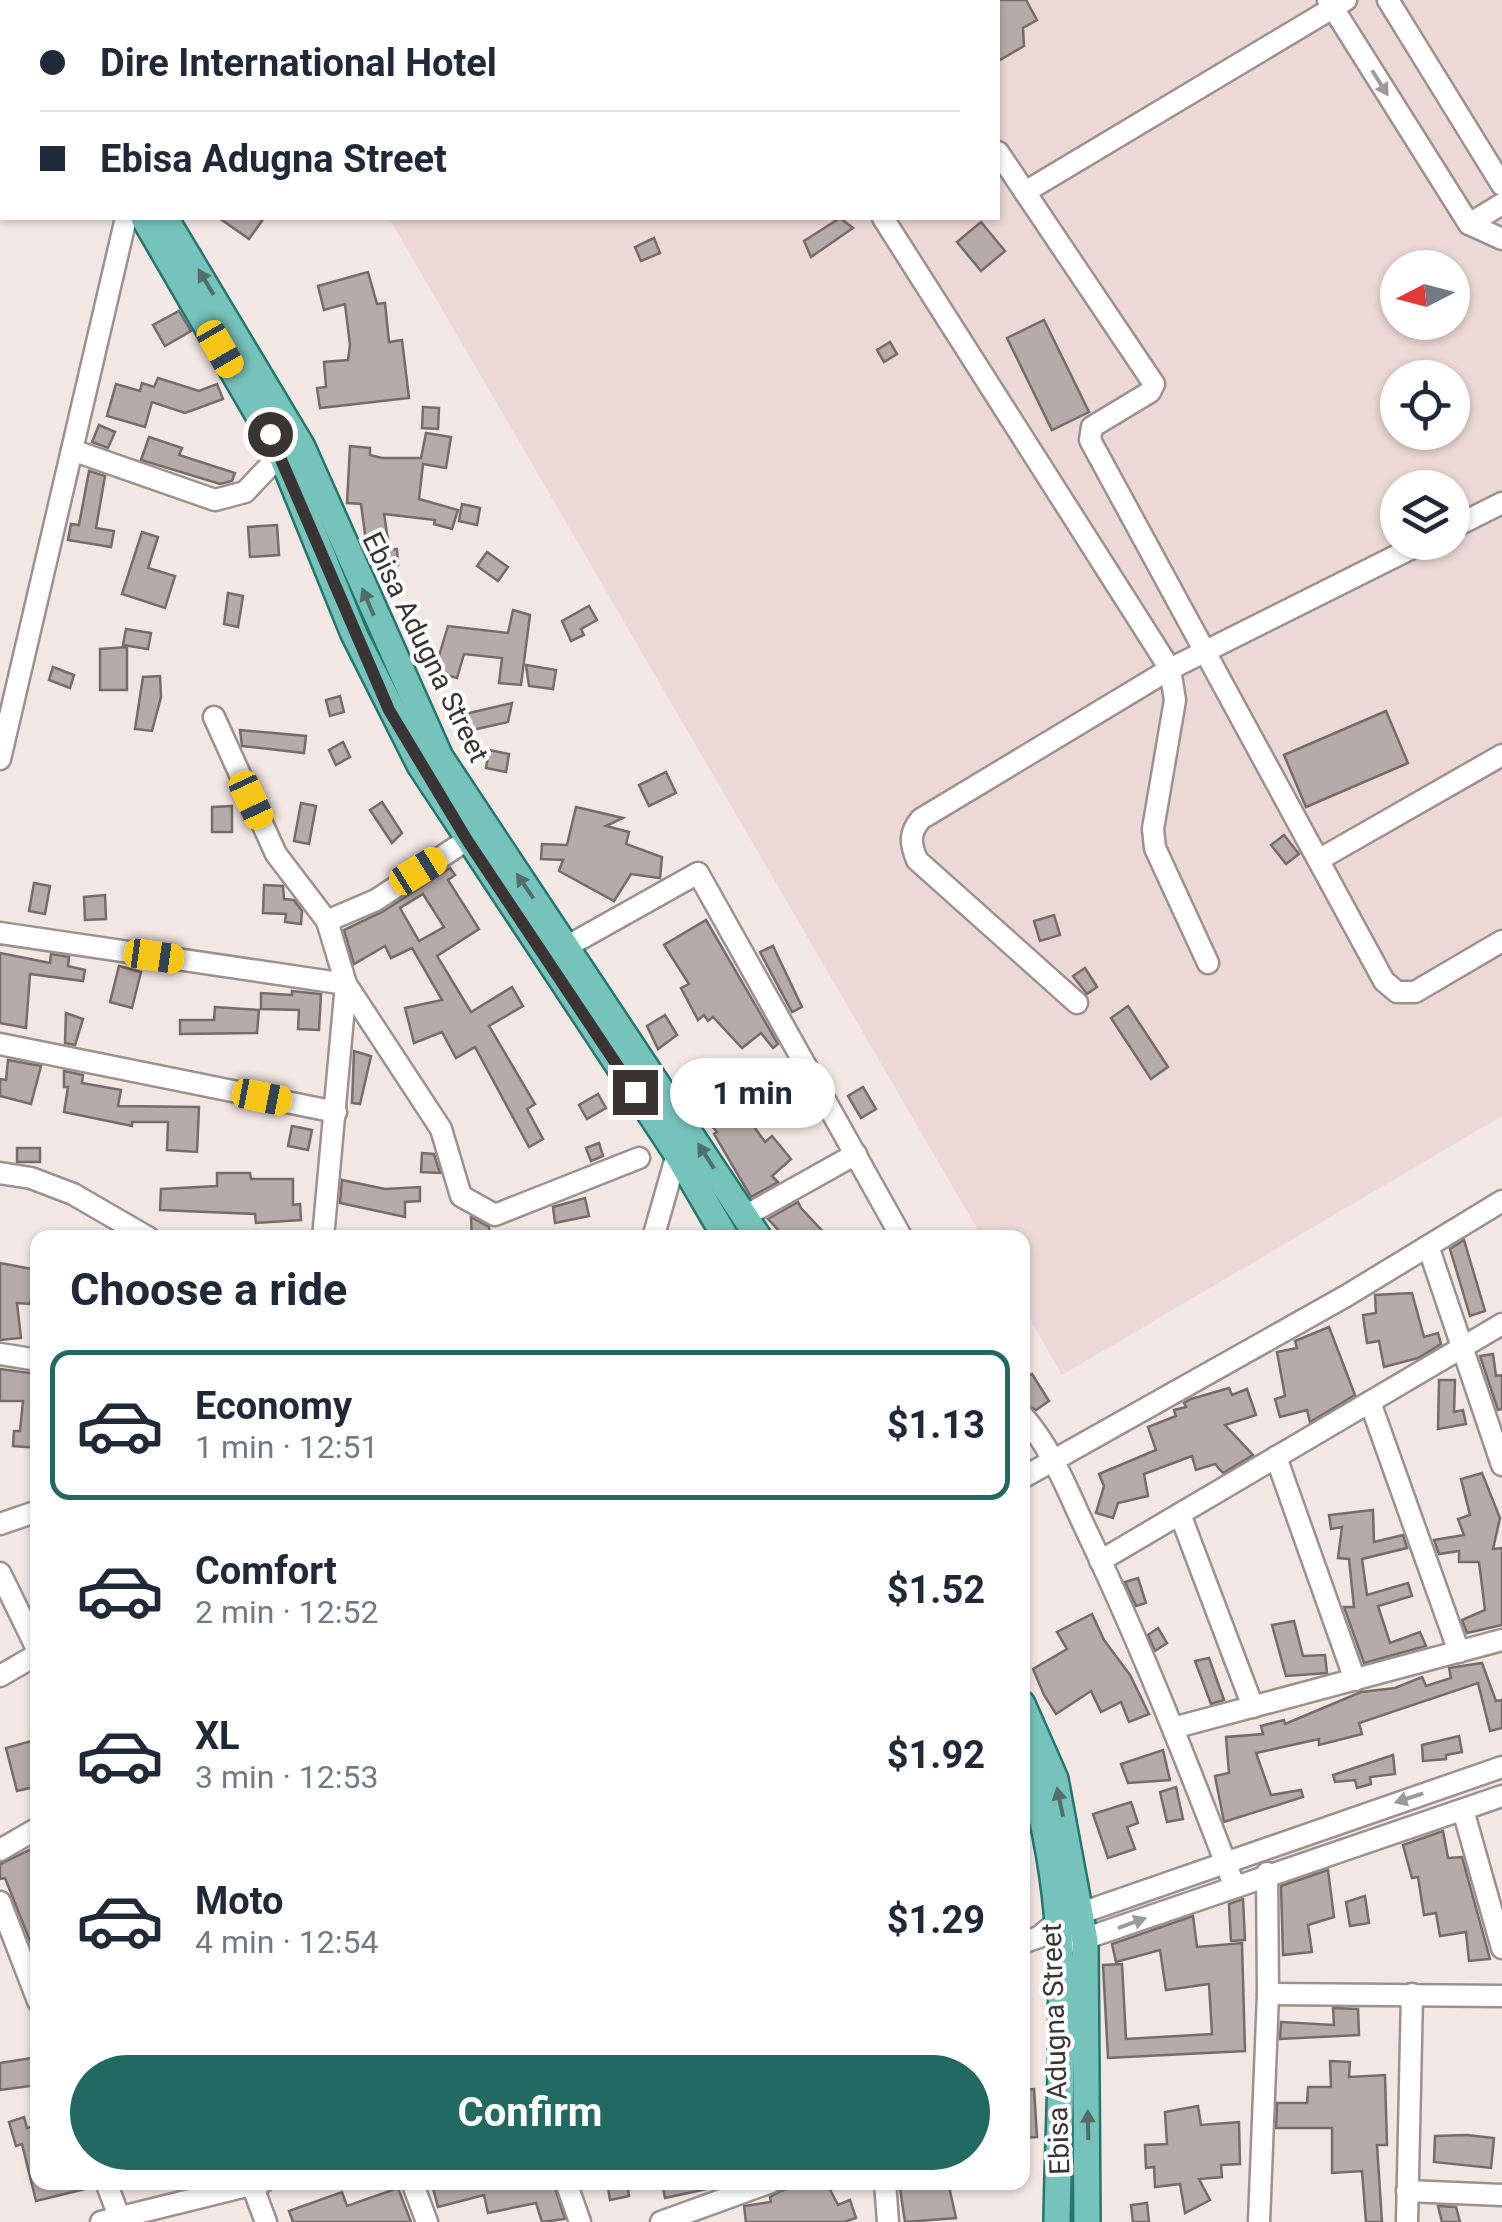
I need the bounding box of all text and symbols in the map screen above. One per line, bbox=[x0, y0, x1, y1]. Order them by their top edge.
text: Dire International Hotel bbox=[100, 41, 497, 85]
one-way arrow bbox=[1371, 69, 1389, 96]
text: Ebisa Adugna Street bbox=[100, 137, 447, 181]
north arrow bbox=[1380, 250, 1470, 340]
map controls bbox=[1380, 250, 1470, 560]
one-way arrow bbox=[198, 267, 215, 296]
car bbox=[192, 316, 248, 382]
button: locate bbox=[1380, 360, 1470, 450]
route start bbox=[248, 412, 293, 457]
button: layers bbox=[1380, 470, 1470, 560]
street label: Ebisa Adugna Street bbox=[356, 527, 496, 768]
one-way arrow bbox=[360, 587, 376, 617]
car bbox=[225, 766, 277, 834]
car bbox=[385, 842, 451, 900]
one-way arrow bbox=[516, 872, 535, 899]
car bbox=[122, 937, 186, 975]
callout: 1 min bbox=[670, 1057, 835, 1127]
route end bbox=[613, 1070, 658, 1115]
text: 1 min bbox=[712, 1074, 793, 1112]
car bbox=[230, 1077, 294, 1117]
one-way arrow bbox=[697, 1142, 716, 1169]
text: Choose a ride bbox=[70, 1263, 347, 1316]
icon: car bbox=[75, 1380, 165, 1470]
text: Economy bbox=[195, 1384, 352, 1428]
text: $1.13 bbox=[887, 1403, 985, 1447]
text: 1 min · 12:51 bbox=[195, 1428, 378, 1466]
icon: car bbox=[75, 1545, 165, 1635]
text: Comfort bbox=[195, 1549, 337, 1593]
text: $1.52 bbox=[887, 1568, 985, 1612]
text: 2 min · 12:52 bbox=[195, 1593, 378, 1631]
icon: car bbox=[75, 1710, 165, 1800]
text: XL bbox=[195, 1714, 240, 1758]
text: $1.92 bbox=[887, 1733, 985, 1777]
text: 3 min · 12:53 bbox=[195, 1758, 378, 1796]
one-way arrow bbox=[1052, 1786, 1068, 1817]
one-way arrow bbox=[1394, 1791, 1424, 1806]
icon: car bbox=[75, 1875, 165, 1965]
text: Moto bbox=[195, 1879, 284, 1923]
text: $1.29 bbox=[887, 1898, 985, 1942]
one-way arrow bbox=[1117, 1915, 1147, 1931]
text: 4 min · 12:54 bbox=[195, 1923, 378, 1961]
street label: Ebisa Adugna Street bbox=[1035, 1923, 1076, 2175]
button: Confirm bbox=[70, 2055, 990, 2170]
one-way arrow bbox=[1080, 2108, 1096, 2140]

